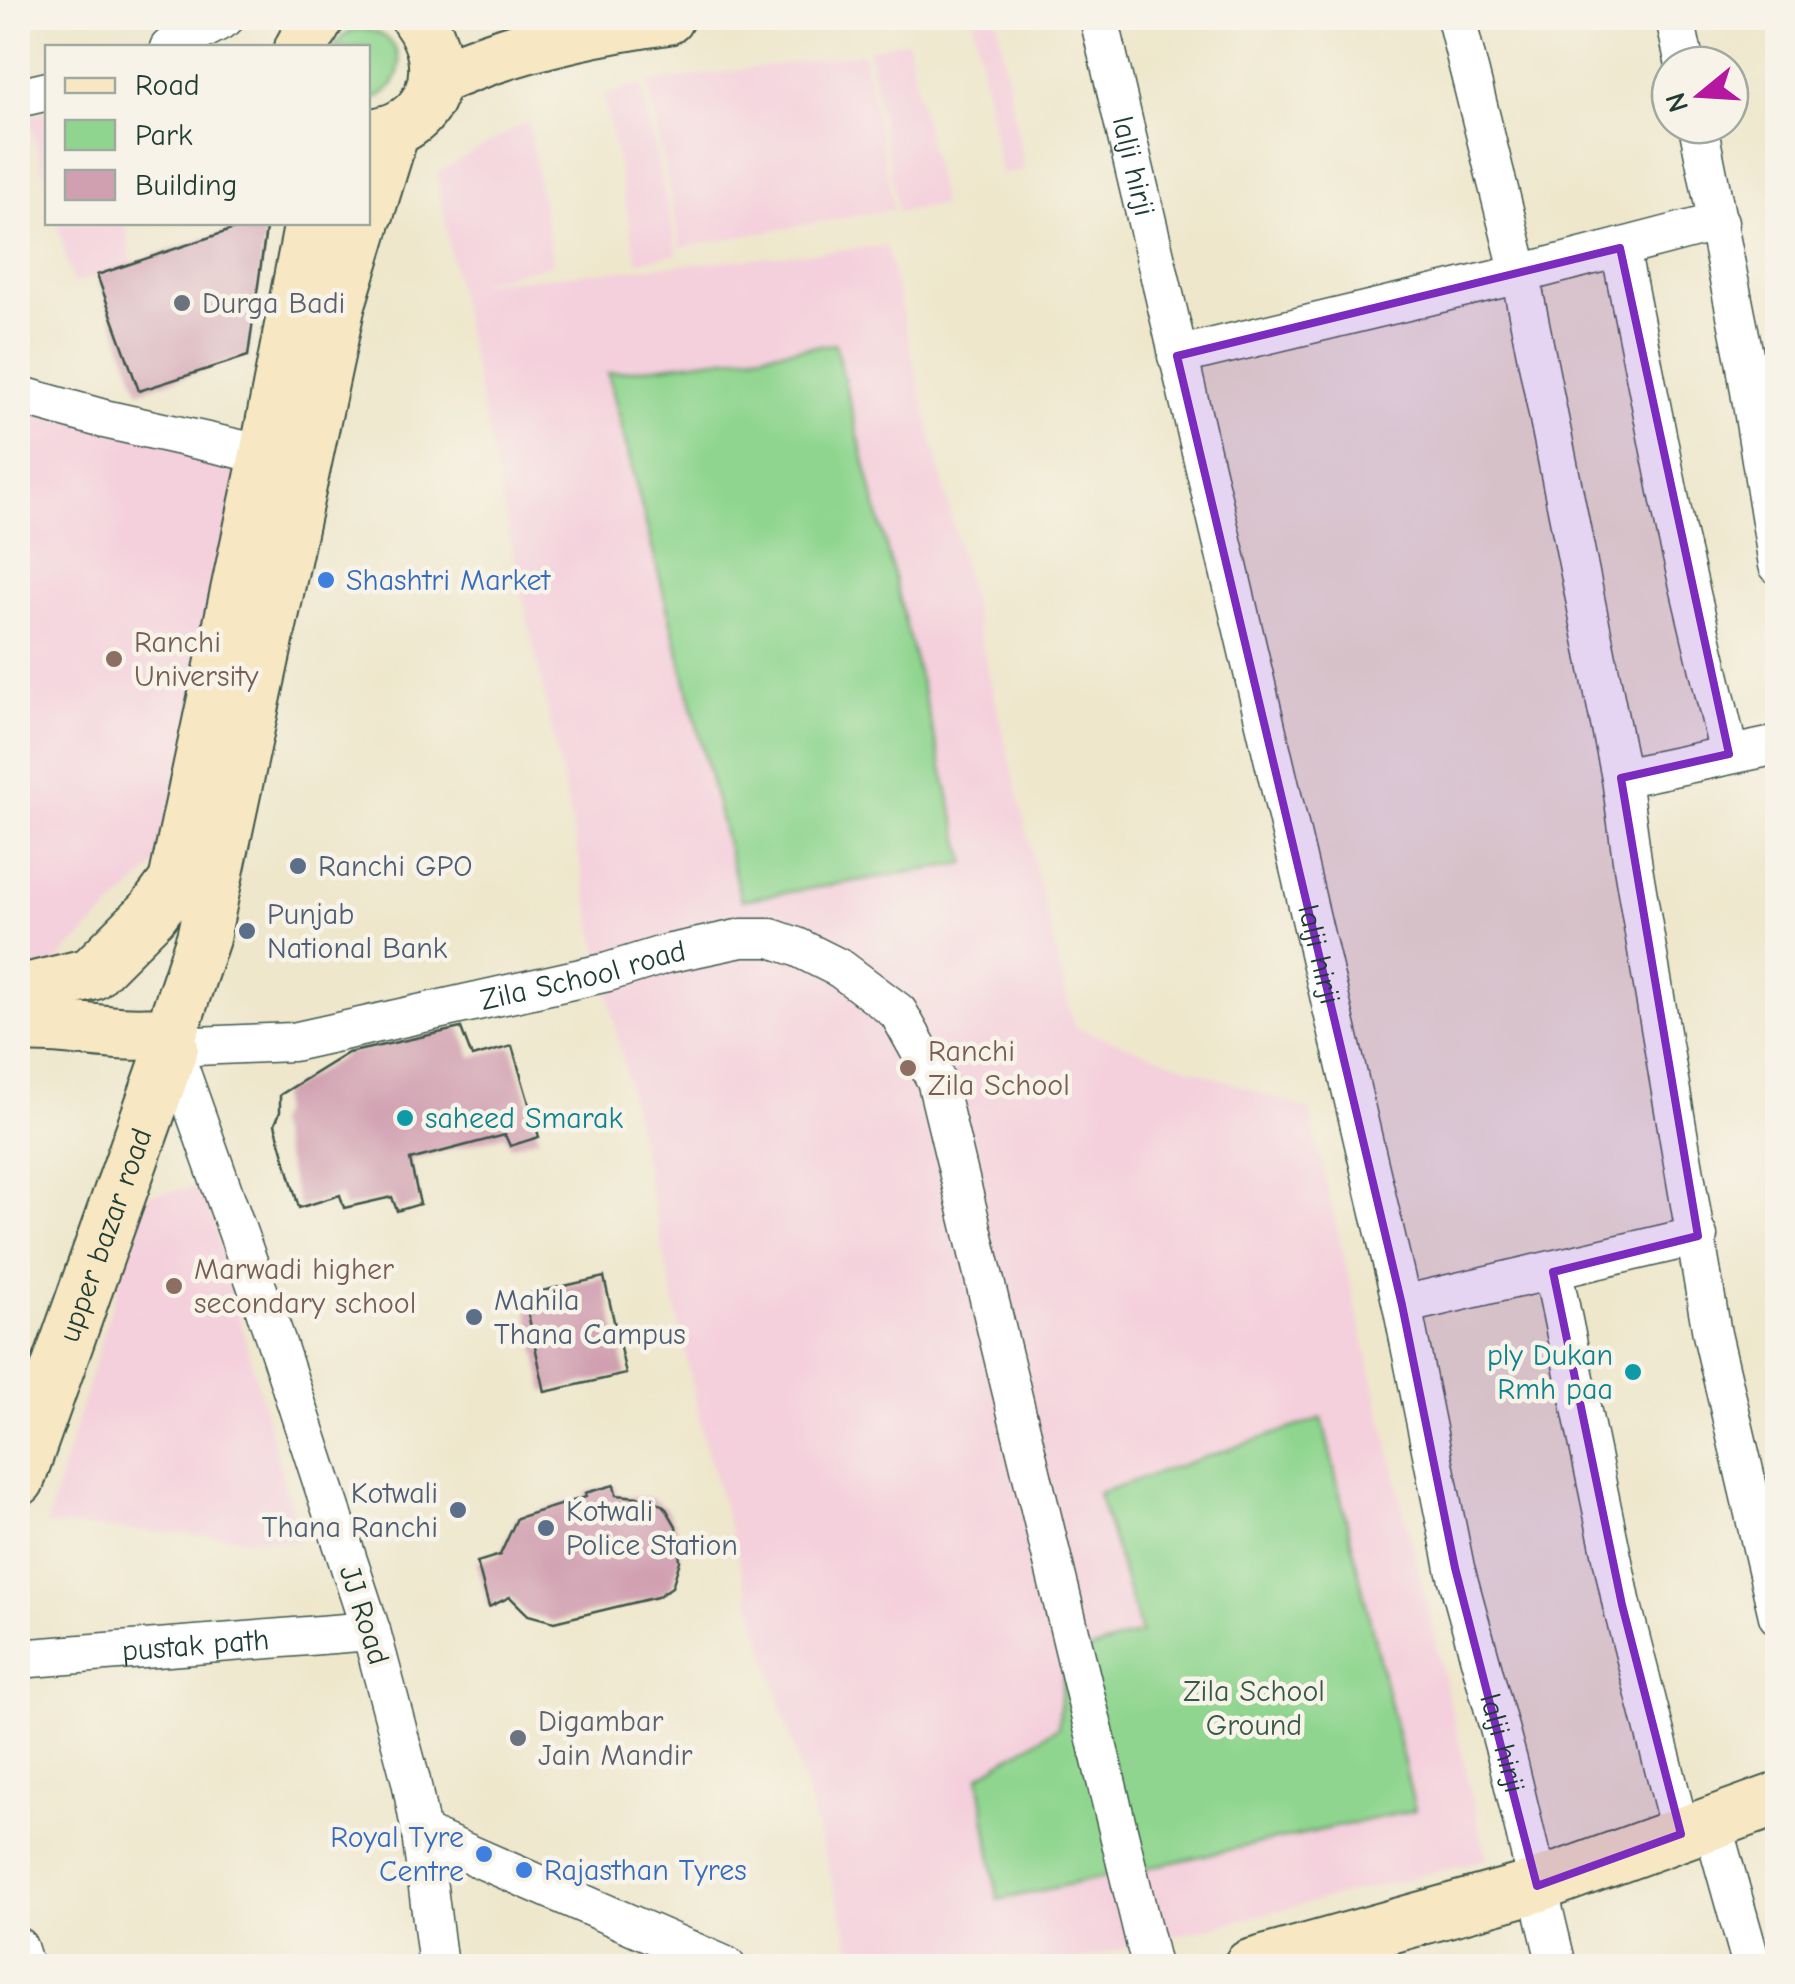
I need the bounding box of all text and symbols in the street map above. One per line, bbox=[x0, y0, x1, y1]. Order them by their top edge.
legend bbox=[45, 45, 370, 225]
north arrow bbox=[1650, 45, 1750, 145]
text: Road bbox=[135, 68, 200, 103]
text: N bbox=[1659, 89, 1695, 116]
street label: lalji hirji bbox=[1105, 113, 1162, 219]
text: Park bbox=[135, 118, 193, 153]
text: Building bbox=[135, 168, 238, 203]
place label: Durga Badi bbox=[202, 286, 345, 321]
marker: Durga Badi bbox=[171, 292, 193, 314]
place label: Shashtri Market bbox=[346, 563, 551, 598]
marker: Shashtri Market bbox=[315, 569, 337, 591]
place label: Ranchi University bbox=[134, 625, 259, 694]
marker: Ranchi University bbox=[103, 648, 125, 670]
place label: Ranchi GPO bbox=[318, 849, 473, 884]
marker: Ranchi GPO bbox=[287, 855, 309, 877]
place label: Punjab National Bank bbox=[267, 897, 448, 966]
street label: lalji hirji bbox=[1291, 901, 1348, 1008]
marker: Punjab National Bank bbox=[236, 920, 258, 942]
street label: Zila School road bbox=[477, 933, 689, 1017]
place label: Ranchi Zila School bbox=[928, 1034, 1070, 1103]
marker: Ranchi Zila School bbox=[897, 1057, 919, 1079]
place label: saheed Smarak bbox=[425, 1101, 624, 1136]
marker: saheed Smarak bbox=[394, 1107, 416, 1129]
street label: upper bazar road bbox=[51, 1124, 159, 1347]
place label: Marwadi higher secondary school bbox=[194, 1252, 416, 1321]
marker: Marwadi higher secondary school bbox=[163, 1275, 185, 1297]
place label: Mahila Thana Campus bbox=[494, 1283, 686, 1352]
marker: Mahila Thana Campus bbox=[463, 1306, 485, 1328]
place label: ply Dukan Rmh paa bbox=[1487, 1338, 1613, 1407]
marker: ply Dukan Rmh paa bbox=[1622, 1361, 1644, 1383]
place label: Kotwali Thana Ranchi bbox=[262, 1476, 438, 1545]
place label: Kotwali Police Station bbox=[566, 1494, 738, 1563]
marker: Kotwali Thana Ranchi bbox=[447, 1499, 469, 1521]
marker: Kotwali Police Station bbox=[535, 1517, 557, 1539]
street label: JJ Road bbox=[332, 1561, 396, 1669]
street label: pustak path bbox=[120, 1622, 270, 1668]
park label: Zila School Ground bbox=[1183, 1674, 1325, 1743]
street label: lalji hirji bbox=[1473, 1690, 1532, 1796]
place label: Digambar Jain Mandir bbox=[538, 1704, 693, 1773]
marker: Digambar Jain Mandir bbox=[507, 1727, 529, 1749]
place label: Royal Tyre Centre bbox=[330, 1820, 464, 1889]
marker: Royal Tyre Centre bbox=[473, 1843, 495, 1865]
place label: Rajasthan Tyres bbox=[544, 1853, 747, 1888]
marker: Rajasthan Tyres bbox=[513, 1859, 535, 1881]

